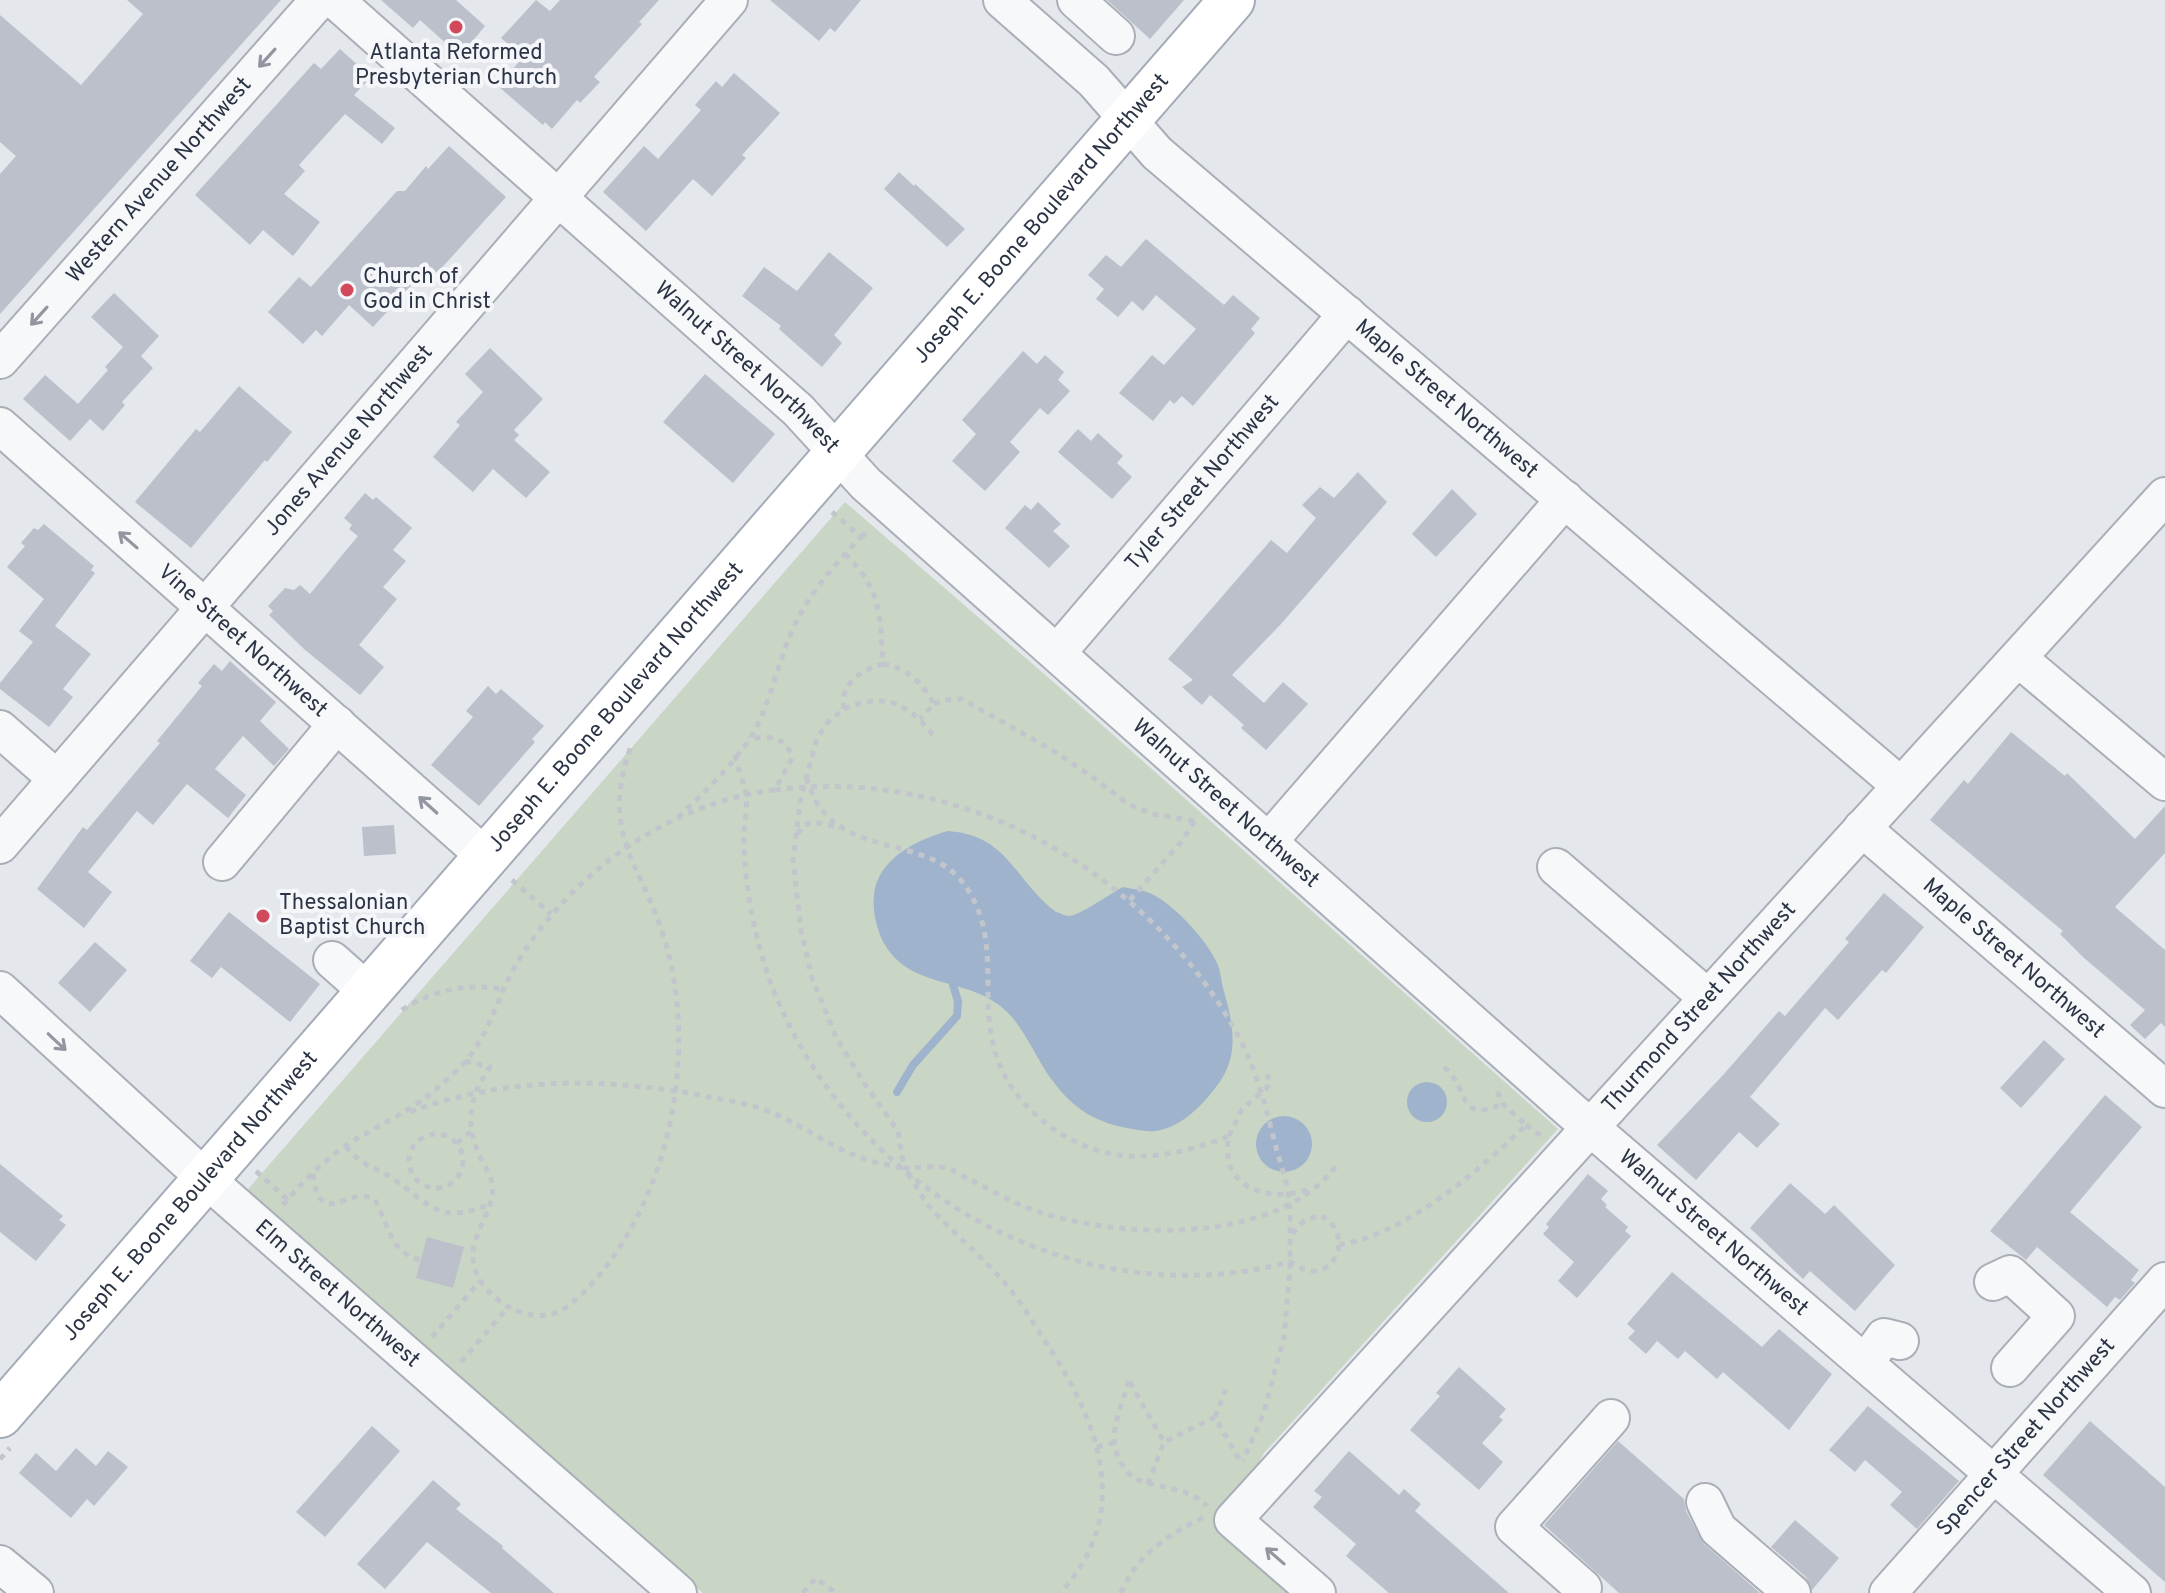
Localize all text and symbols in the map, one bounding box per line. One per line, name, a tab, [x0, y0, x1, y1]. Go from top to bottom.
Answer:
marker: Atlanta Reformed Presbyterian Church	[447, 18, 465, 36]
place label: Atlanta Reformed Presbyterian Church	[355, 40, 557, 92]
one-way arrow	[259, 48, 277, 68]
street label: Joseph E. Boone Boulevard Northwest	[908, 68, 1175, 369]
street label: Western Avenue Northwest	[61, 72, 258, 289]
place label: Church of God in Christ	[363, 264, 491, 316]
street label: Walnut Street Northwest	[649, 276, 845, 459]
marker: Church of God in Christ	[338, 281, 356, 299]
one-way arrow	[30, 305, 48, 325]
street label: Maple Street Northwest	[1349, 314, 1543, 485]
street label: Jones Avenue Northwest	[259, 339, 439, 542]
street label: Tyler Street Northwest	[1120, 389, 1285, 576]
one-way arrow	[119, 531, 139, 549]
street label: Joseph E. Boone Boulevard Northwest	[482, 557, 750, 858]
street label: Vine Street Northwest	[152, 559, 333, 723]
street label: Walnut Street Northwest	[1126, 713, 1325, 894]
one-way arrow	[418, 796, 438, 814]
street label: Maple Street Northwest	[1917, 873, 2110, 1045]
place label: Thessalonian Baptist Church	[279, 890, 425, 942]
street label: Thurmond Street Northwest	[1596, 897, 1802, 1119]
marker: Thessalonian Baptist Church	[254, 907, 272, 925]
one-way arrow	[47, 1033, 67, 1051]
street label: Joseph E. Boone Boulevard Northwest	[57, 1046, 324, 1347]
street label: Walnut Street Northwest	[1613, 1144, 1814, 1322]
street label: Elm Street Northwest	[249, 1214, 425, 1374]
street label: Spencer Street Northwest	[1931, 1333, 2121, 1542]
one-way arrow	[1266, 1548, 1286, 1566]

